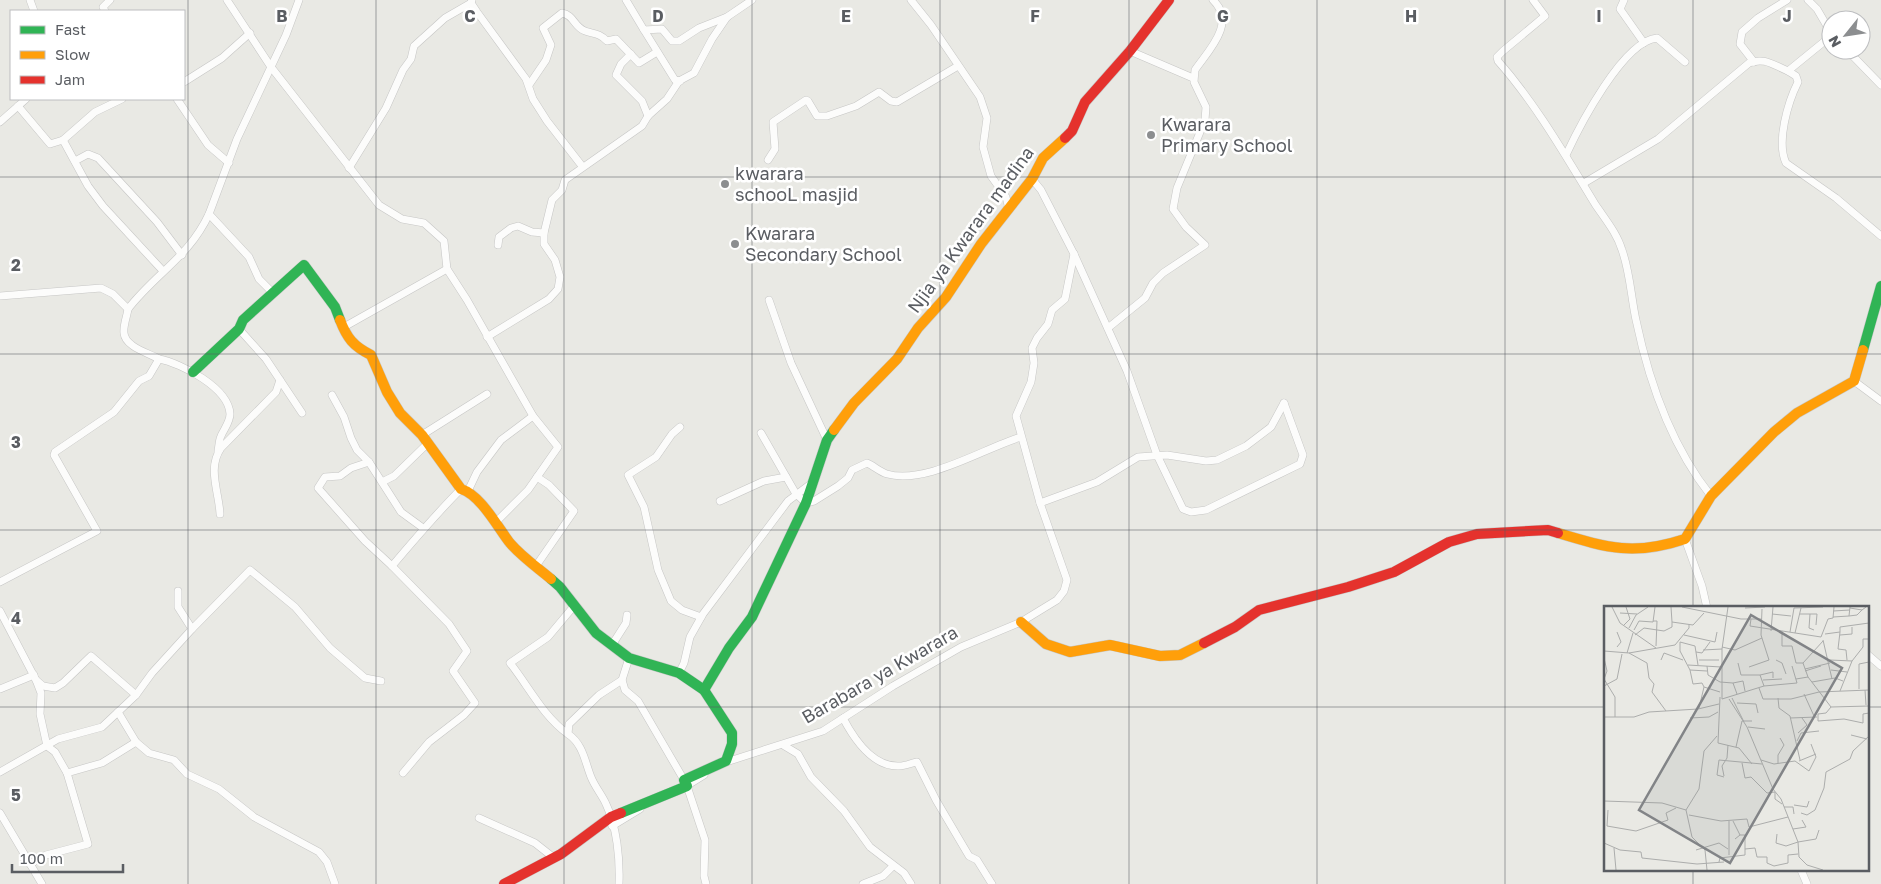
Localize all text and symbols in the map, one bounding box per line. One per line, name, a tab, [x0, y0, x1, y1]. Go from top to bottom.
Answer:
text: B	[276, 6, 288, 26]
text: C	[464, 6, 476, 26]
text: D	[652, 6, 664, 26]
text: E	[841, 6, 851, 26]
text: F	[1030, 6, 1040, 26]
text: G	[1217, 6, 1229, 26]
text: H	[1405, 6, 1417, 26]
text: I	[1596, 6, 1602, 26]
text: J	[1782, 6, 1792, 26]
legend	[10, 10, 185, 100]
north arrow	[1821, 10, 1871, 60]
text: Fast	[55, 20, 86, 38]
text: N	[1824, 33, 1844, 51]
text: Slow	[55, 45, 90, 63]
text: Jam	[55, 70, 85, 88]
place label: Kwarara Primary School	[1161, 113, 1293, 156]
marker: Kwarara Primary School	[1145, 129, 1157, 141]
street label: Njia ya Kwarara madina	[902, 142, 1038, 317]
place label: kwarara schooL masjid	[735, 162, 858, 205]
marker: kwarara schooL masjid	[719, 178, 731, 190]
place label: Kwarara Secondary School	[745, 222, 902, 265]
marker: Kwarara Secondary School	[729, 238, 741, 250]
text: 2	[11, 255, 21, 275]
text: 3	[11, 432, 21, 452]
inset map	[1604, 606, 1868, 872]
text: 4	[11, 608, 21, 628]
street label: Barabara ya Kwarara	[798, 620, 961, 728]
text: 5	[11, 785, 21, 805]
scale bar	[12, 842, 124, 874]
text: 100 m	[20, 849, 63, 867]

